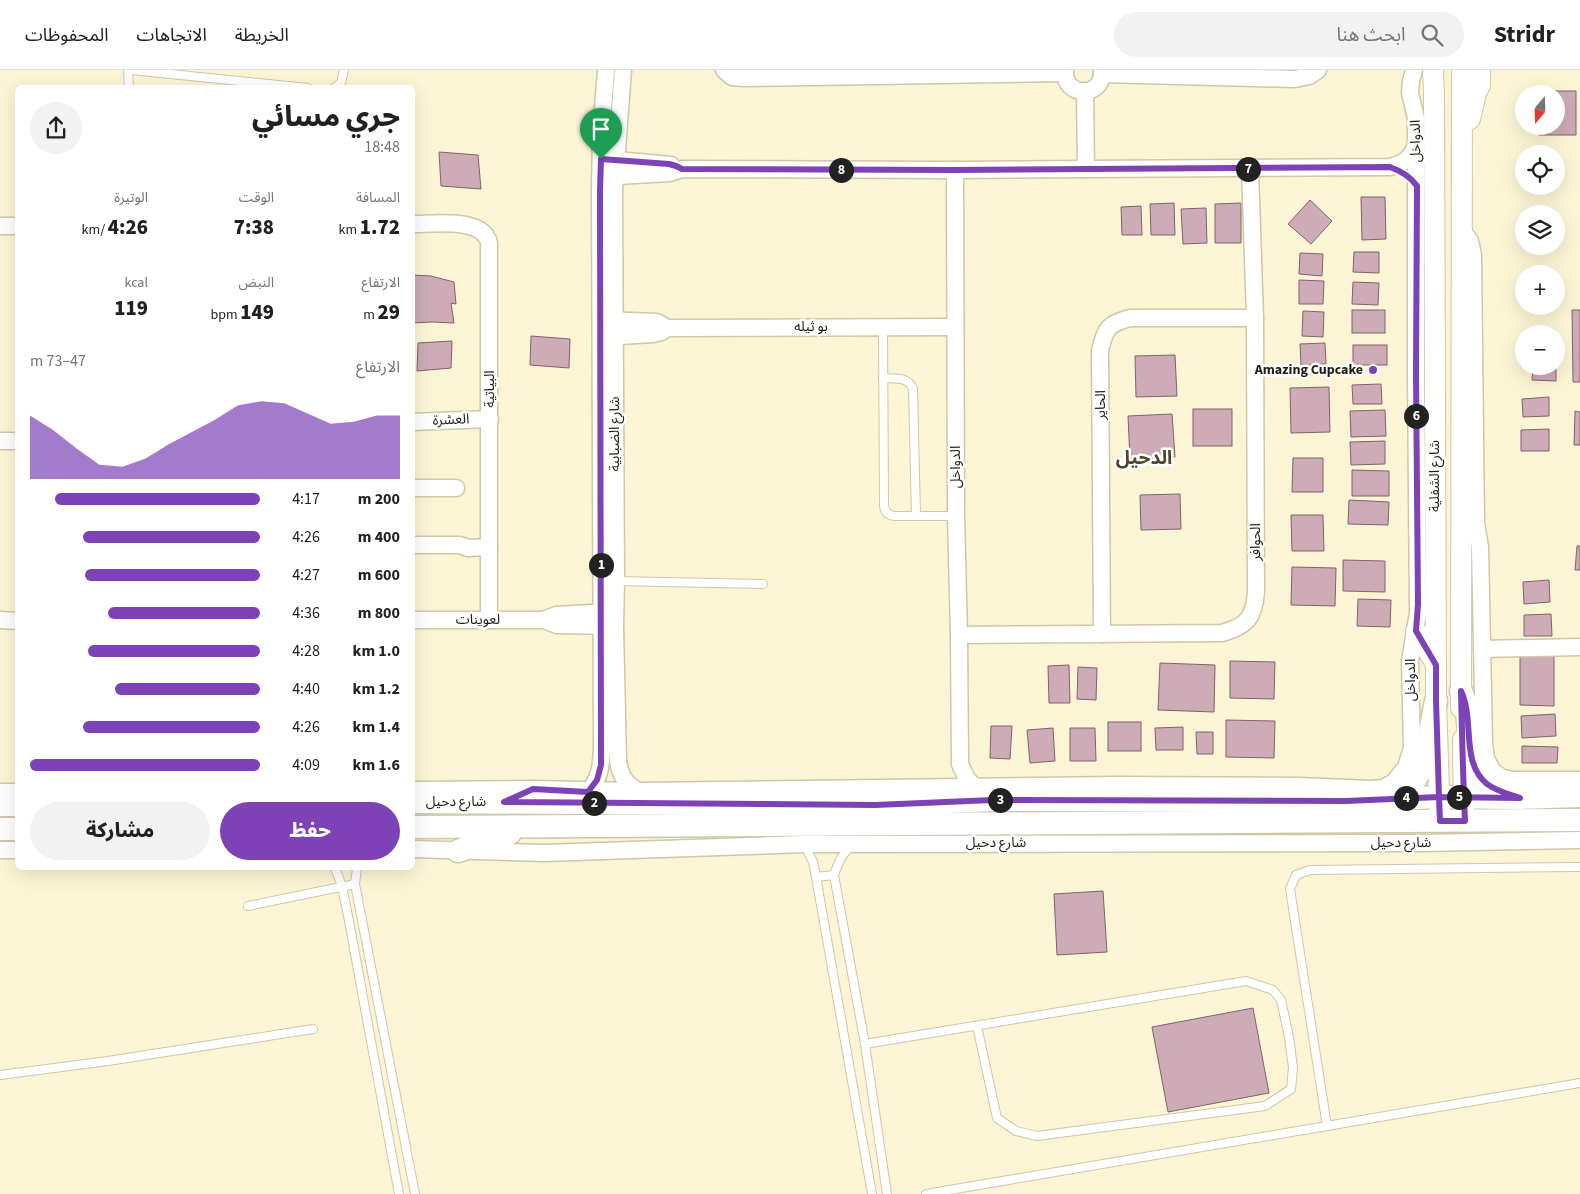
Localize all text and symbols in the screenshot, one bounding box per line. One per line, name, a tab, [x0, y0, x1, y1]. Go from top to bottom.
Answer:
search box	[1114, 12, 1464, 57]
text: Stridr	[1494, 17, 1555, 52]
icon: search	[1418, 21, 1446, 49]
text: ابحث هنا	[1336, 22, 1406, 49]
text: المحفوظات	[25, 23, 109, 48]
text: الاتجاهات	[137, 23, 207, 48]
text: الخريطة	[235, 23, 289, 48]
north arrow	[1515, 85, 1565, 135]
map controls	[1515, 85, 1565, 375]
text: جري مسائي	[252, 97, 400, 137]
button: share	[30, 102, 82, 154]
pin	[580, 108, 622, 159]
icon: arrive	[587, 115, 615, 143]
street label: الدواخل	[1406, 120, 1426, 162]
text: 18:48	[364, 136, 400, 158]
button: locate	[1515, 145, 1565, 195]
pin: 7	[1236, 156, 1260, 182]
pin: 8	[828, 158, 854, 182]
text: 7	[1245, 159, 1252, 179]
text: 8	[838, 160, 845, 180]
text: الوتيرة	[114, 188, 148, 208]
text: الوقت	[239, 188, 274, 208]
text: المسافة	[356, 188, 400, 208]
button: layers	[1515, 205, 1565, 255]
text: 4:26	[108, 212, 148, 242]
text: 7:38	[234, 212, 274, 242]
text: 1.72	[360, 212, 400, 242]
text: /km	[82, 220, 108, 240]
text: km	[338, 220, 360, 240]
button: +	[1515, 265, 1565, 315]
text: kcal	[124, 273, 148, 293]
text: النبض	[238, 273, 274, 293]
text: الارتفاع	[362, 273, 400, 293]
text: 119	[114, 293, 148, 323]
text: 149	[240, 297, 274, 327]
text: 29	[378, 297, 400, 327]
text: bpm	[210, 305, 240, 325]
text: m	[363, 305, 378, 325]
street label: بو ثيله	[794, 317, 828, 337]
button: −	[1515, 325, 1565, 375]
text: 47–73 m	[30, 350, 86, 372]
text: الارتفاع	[356, 356, 400, 378]
place label: Amazing Cupcake	[1254, 360, 1363, 380]
marker: Amazing Cupcake	[1367, 364, 1379, 376]
street label: البياتية	[480, 370, 500, 408]
street label: الحاير	[1091, 390, 1111, 421]
street label: شارع الضبابية	[605, 396, 625, 472]
pin: 6	[1404, 404, 1428, 428]
text: 6	[1413, 406, 1420, 426]
street label: العشرة	[432, 409, 470, 431]
street label: شارع الشفلية	[1425, 440, 1445, 512]
district label: الدحيل	[1116, 445, 1172, 472]
street label: الدواخل	[946, 446, 966, 488]
text: 4:17	[292, 488, 320, 510]
text: 200 m	[358, 488, 400, 510]
street label: الحوافر	[1246, 523, 1266, 562]
text: 4:26	[292, 526, 320, 548]
text: 400 m	[358, 526, 400, 548]
pin: 1	[588, 552, 614, 578]
text: 1	[598, 555, 605, 575]
text: 4:27	[292, 564, 320, 586]
text: 600 m	[358, 564, 400, 586]
text: 4:36	[292, 602, 320, 624]
text: 800 m	[358, 602, 400, 624]
street label: لعوينات	[456, 610, 500, 630]
text: 4:28	[292, 640, 320, 662]
text: 1.0 km	[353, 640, 400, 662]
street label: الدواخل	[1401, 659, 1421, 701]
text: 4:40	[292, 678, 320, 700]
text: 1.2 km	[353, 678, 400, 700]
text: 4:26	[292, 716, 320, 738]
text: 1.4 km	[353, 716, 400, 738]
text: 4:09	[292, 754, 320, 776]
text: 1.6 km	[353, 754, 400, 776]
pin: 5	[1446, 784, 1472, 810]
pin: 4	[1394, 786, 1418, 810]
text: 5	[1456, 787, 1463, 807]
pin: 3	[988, 788, 1012, 812]
text: 4	[1403, 788, 1410, 808]
pin: 2	[582, 790, 606, 816]
text: 3	[997, 790, 1004, 810]
street label: شارع دحيل	[426, 792, 486, 812]
text: 2	[591, 793, 598, 813]
button: مشاركة	[30, 802, 210, 860]
button: حفظ	[220, 802, 400, 860]
street label: شارع دحيل	[966, 833, 1026, 853]
street label: شارع دحيل	[1371, 833, 1431, 853]

